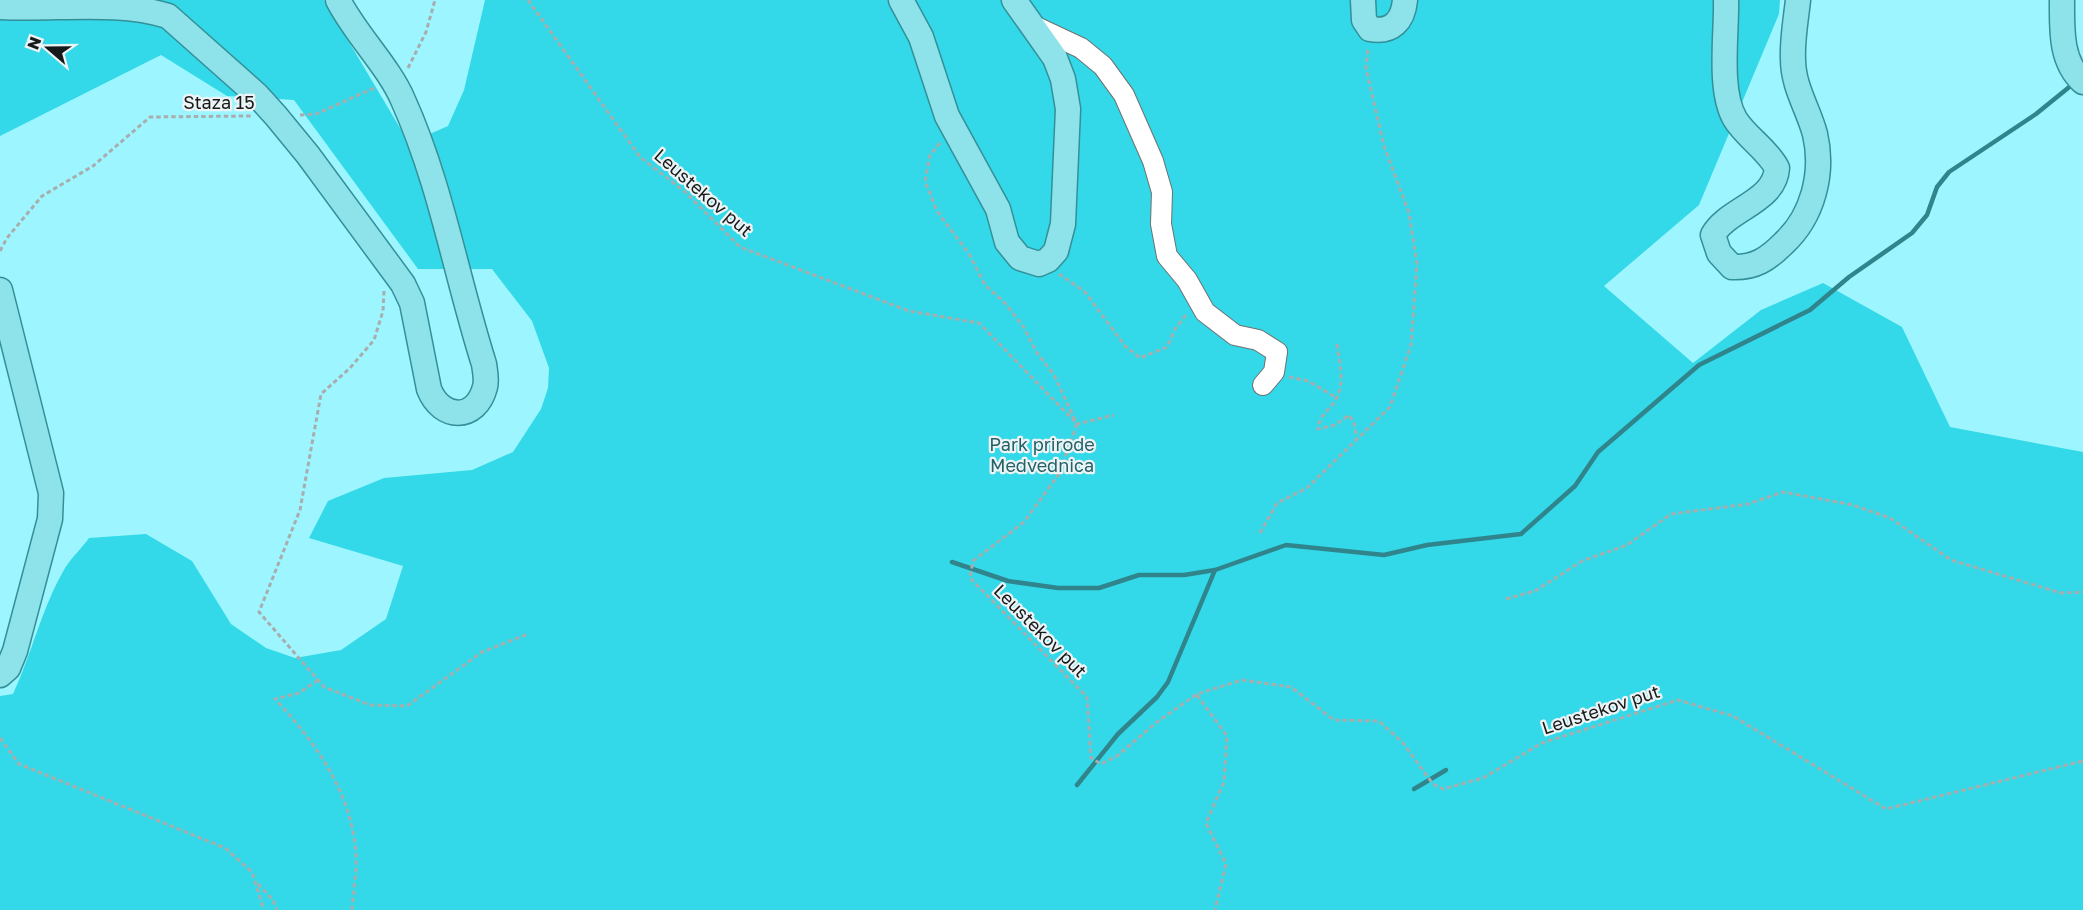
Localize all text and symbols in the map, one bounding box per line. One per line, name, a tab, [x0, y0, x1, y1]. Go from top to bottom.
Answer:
north arrow	[18, 18, 78, 78]
text: N	[22, 34, 45, 52]
street label: Staza 15	[183, 91, 255, 113]
street label: Leustekov put	[650, 144, 757, 241]
park label: Park prirode Medvednica	[989, 433, 1095, 476]
street label: Leustekov put	[990, 579, 1092, 681]
street label: Leustekov put	[1539, 680, 1662, 738]

